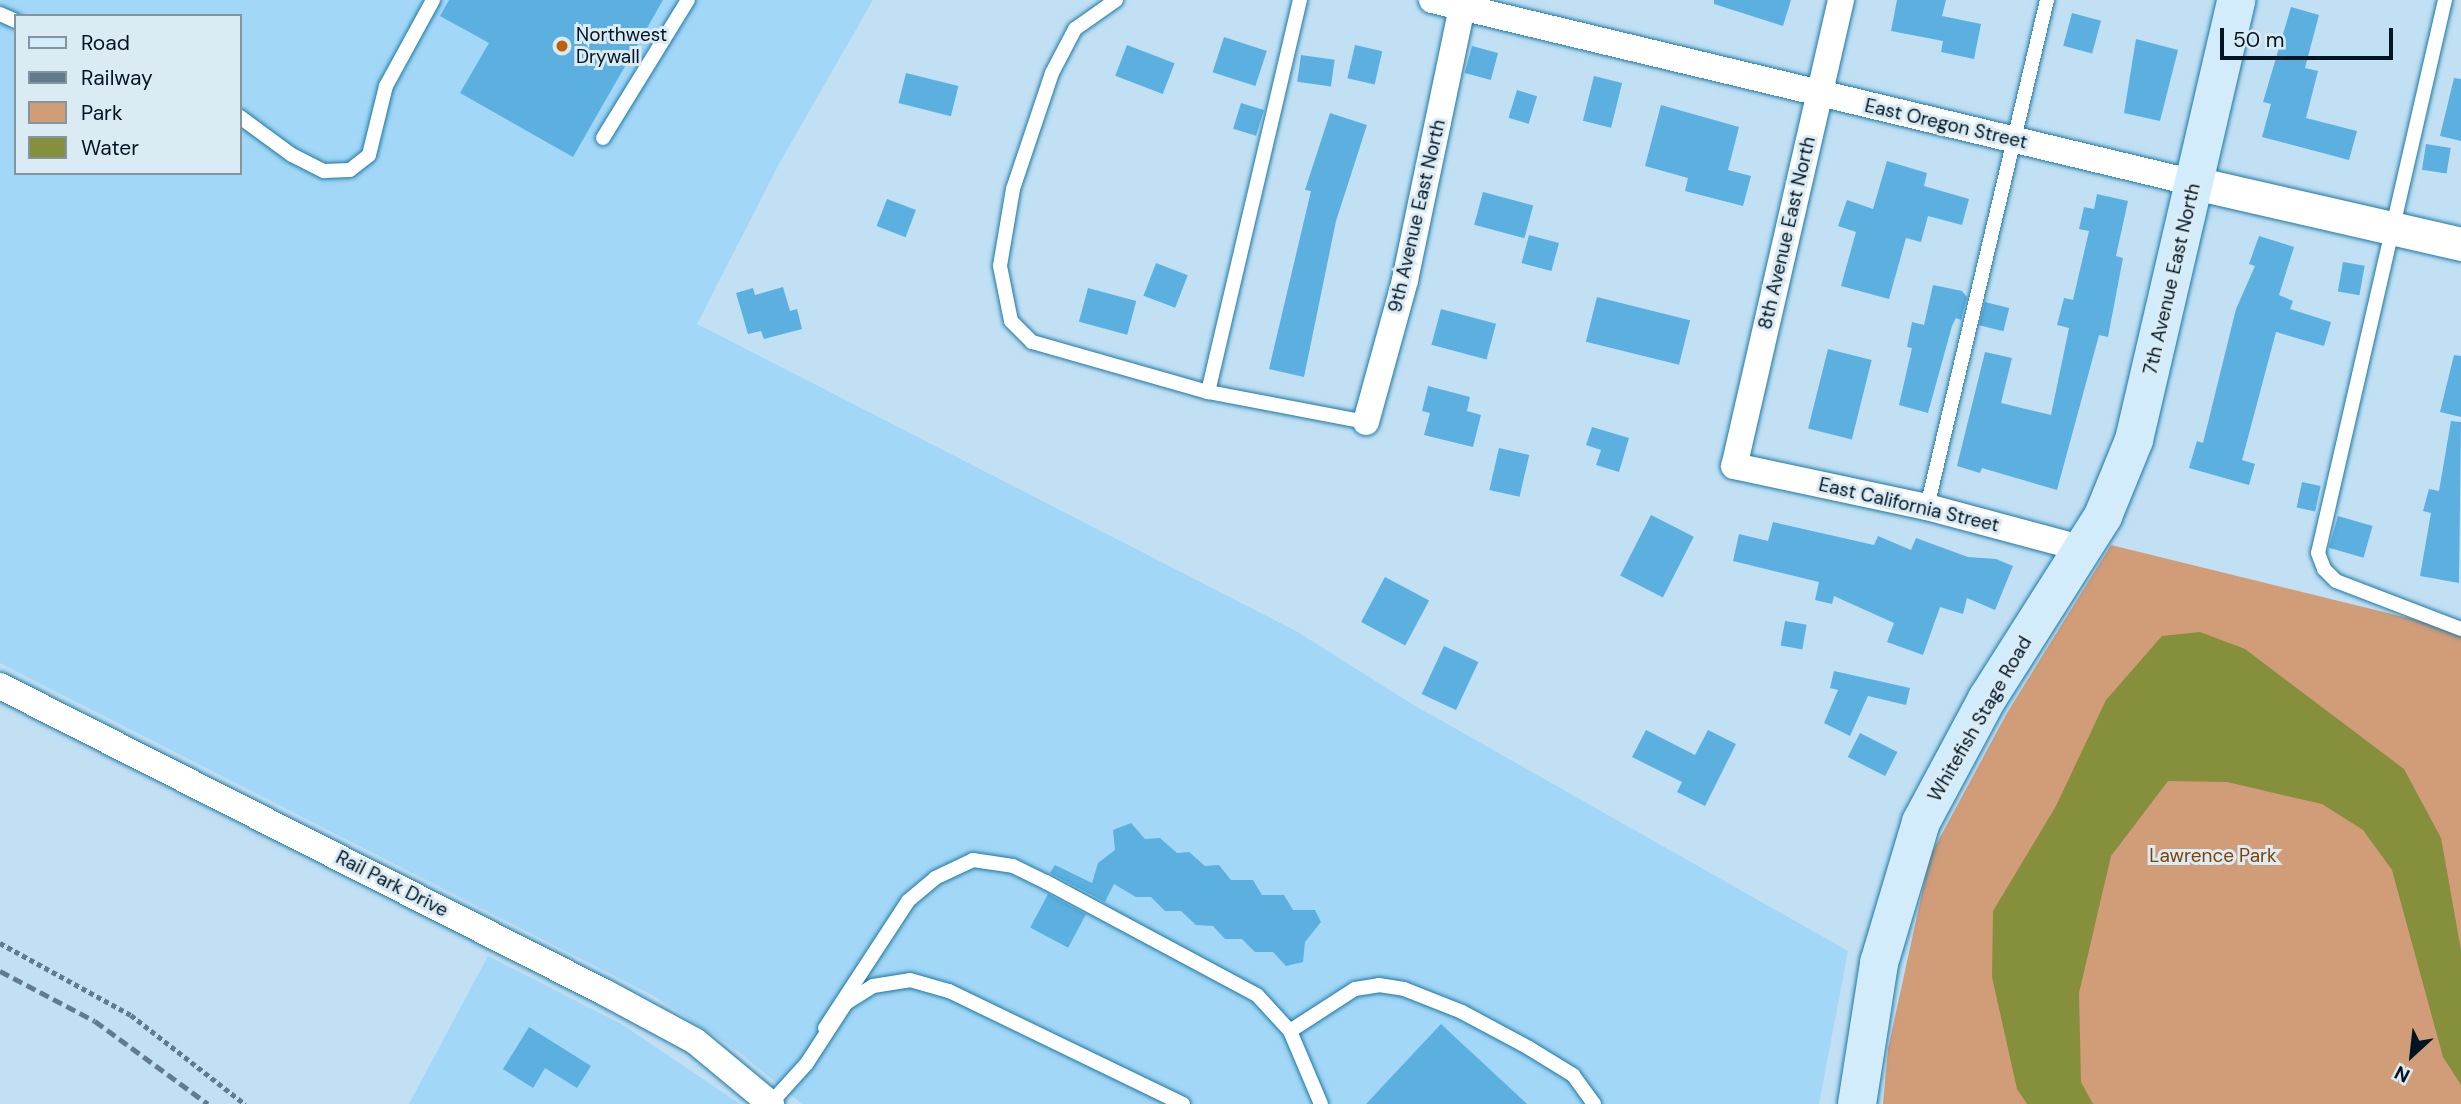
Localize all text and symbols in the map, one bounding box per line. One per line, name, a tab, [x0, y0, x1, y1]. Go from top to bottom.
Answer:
legend	[14, 14, 242, 175]
scale bar	[2223, 14, 2396, 58]
place label: Northwest Drywall	[576, 24, 667, 68]
text: 50 m	[2233, 26, 2284, 54]
text: Road	[81, 29, 130, 57]
marker: Northwest Drywall	[554, 38, 570, 54]
text: Railway	[81, 64, 153, 92]
street label: East Oregon Street	[1863, 94, 2029, 154]
text: Park	[81, 99, 122, 127]
street label: 9th Avenue East North	[1384, 117, 1450, 315]
text: Water	[81, 134, 139, 162]
street label: 8th Avenue East North	[1754, 134, 1820, 332]
street label: 7th Avenue East North	[2139, 181, 2205, 377]
street label: East California Street	[1817, 473, 2001, 537]
street label: Whitefish Stage Road	[1923, 632, 2037, 806]
park label: Lawrence Park	[2149, 845, 2277, 867]
street label: Rail Park Drive	[332, 846, 452, 922]
north arrow	[2377, 1020, 2447, 1090]
text: N	[2390, 1060, 2414, 1088]

